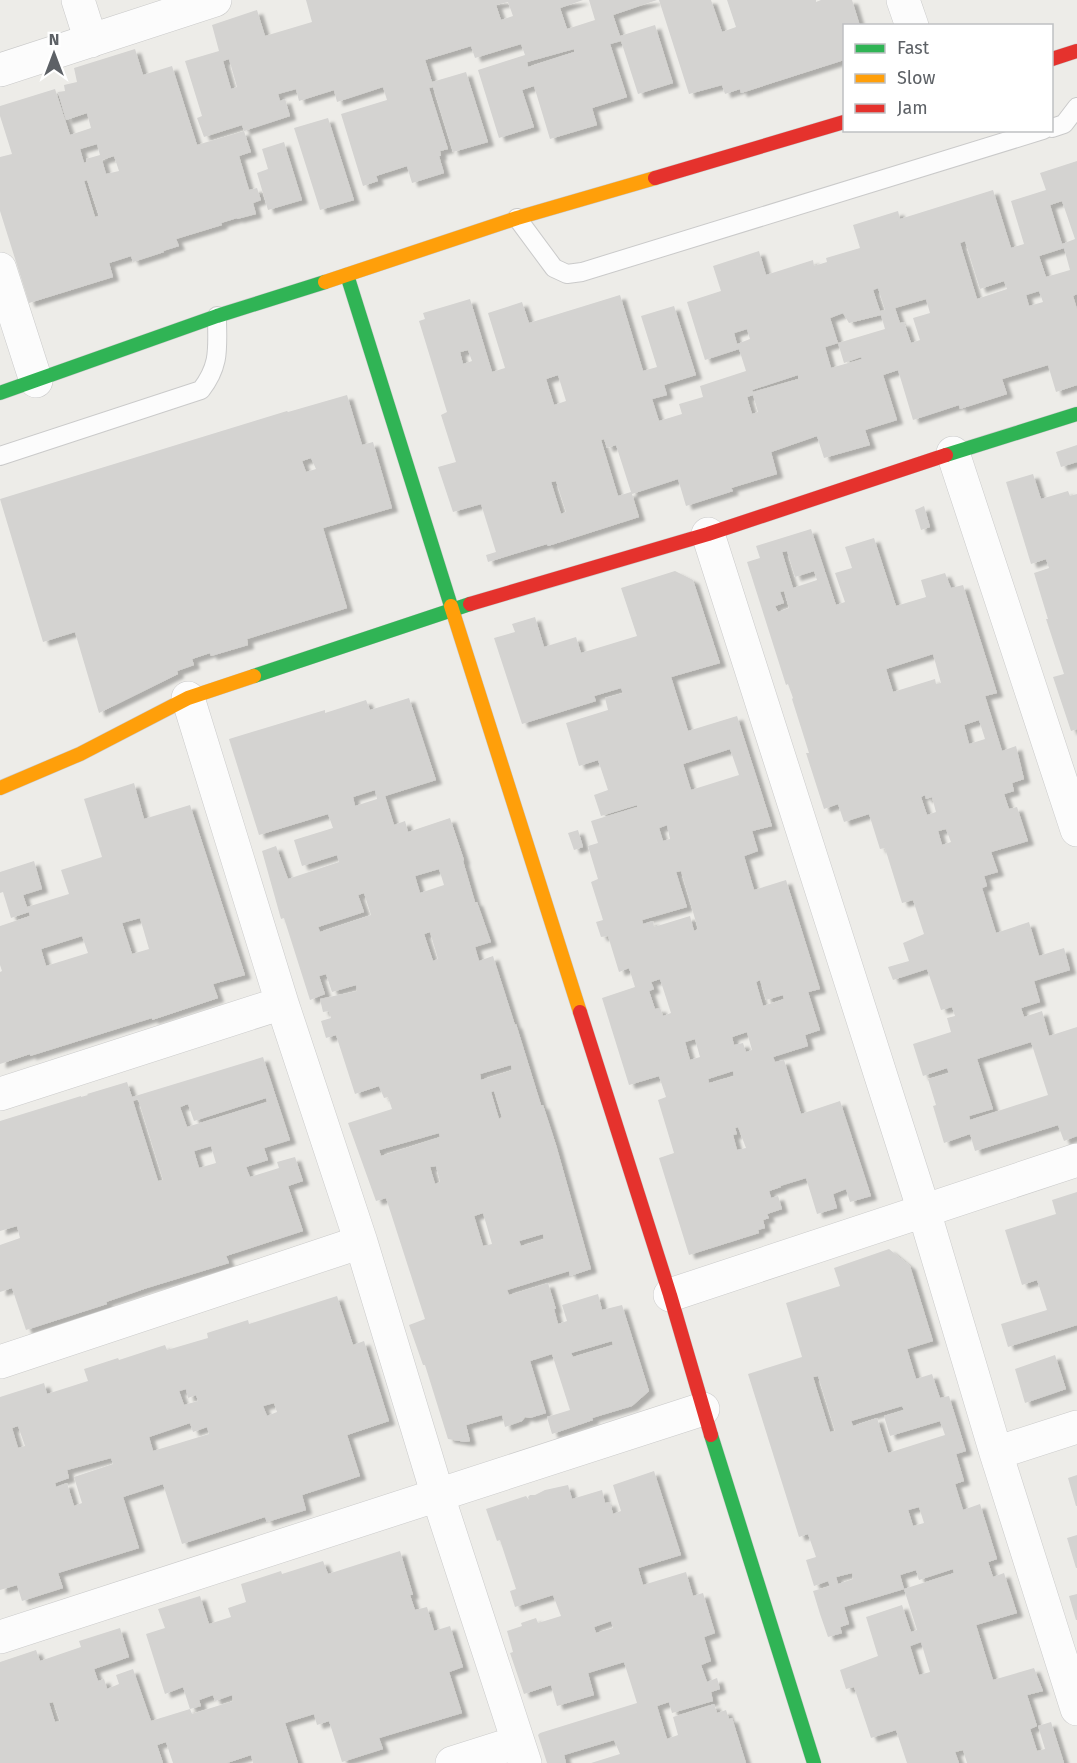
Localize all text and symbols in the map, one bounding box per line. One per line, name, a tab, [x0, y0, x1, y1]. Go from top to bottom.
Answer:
north arrow	[24, 24, 84, 84]
legend	[843, 24, 1053, 132]
text: N	[49, 30, 59, 49]
text: Fast	[897, 37, 930, 59]
text: Slow	[897, 67, 936, 89]
text: Jam	[897, 97, 928, 119]

